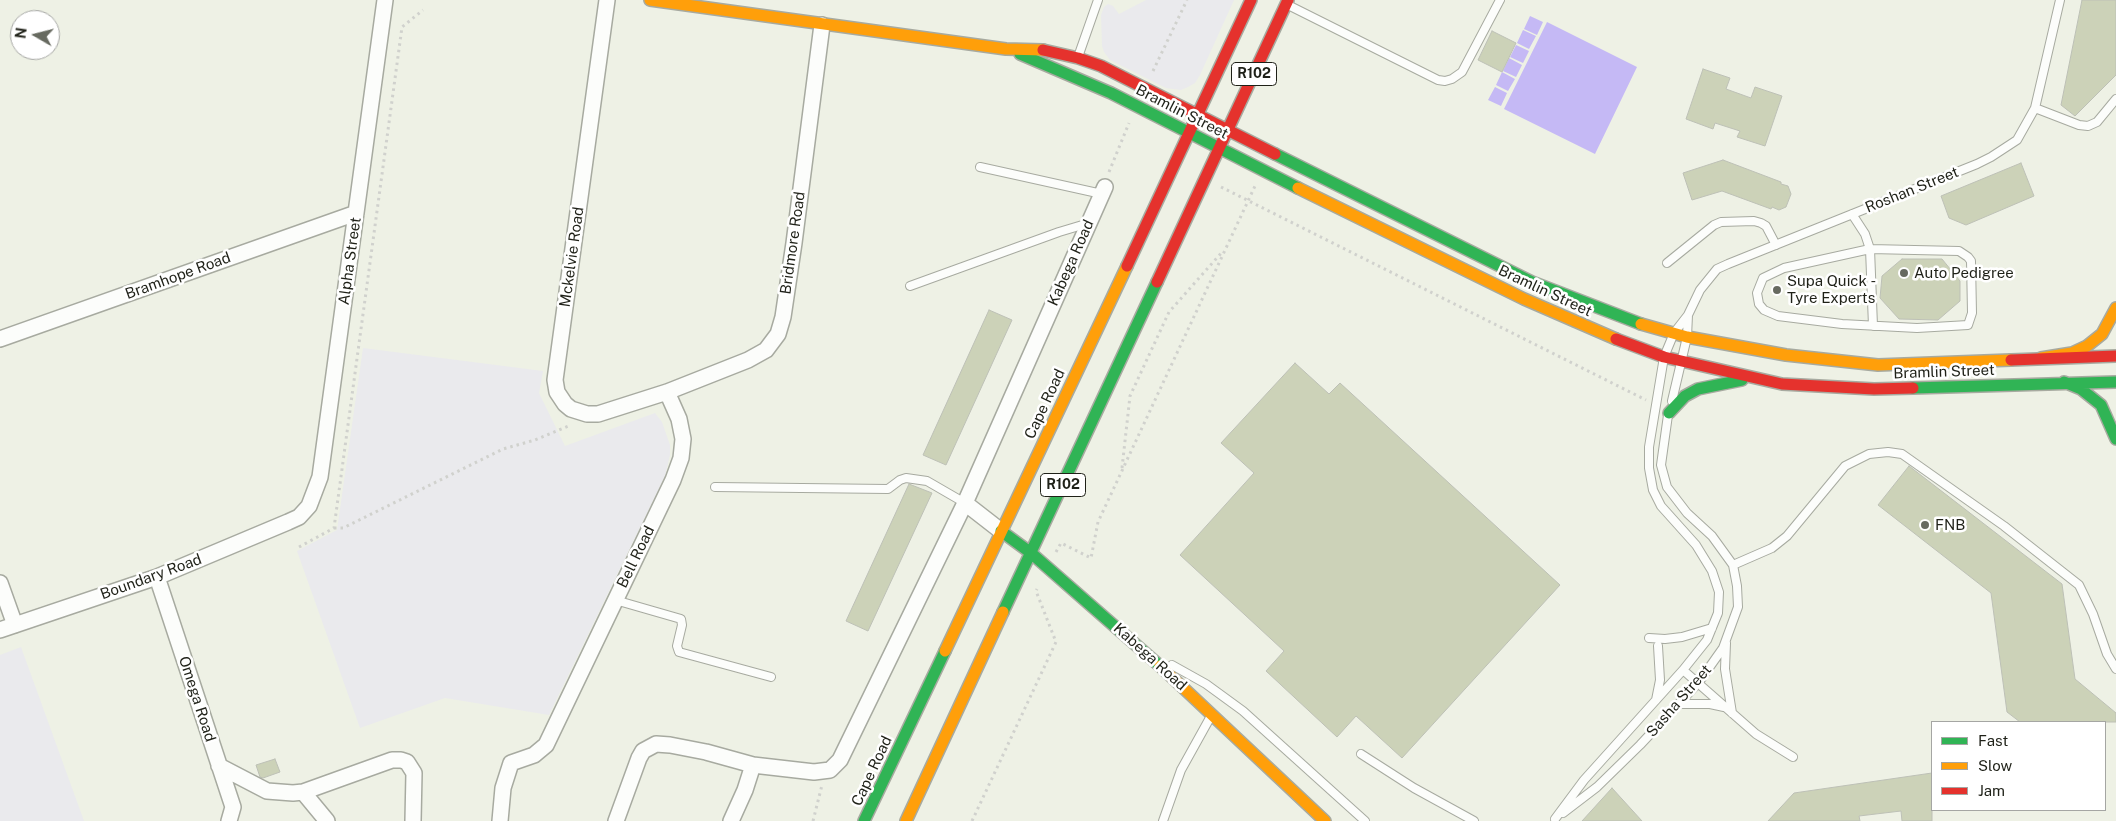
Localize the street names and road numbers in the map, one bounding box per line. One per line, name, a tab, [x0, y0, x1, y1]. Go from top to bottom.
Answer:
road number: R102	[1232, 62, 1276, 86]
street label: Bramlin Street	[1133, 81, 1231, 143]
street label: Roshan Street	[1863, 163, 1961, 217]
street label: Bridmore Road	[777, 190, 809, 296]
street label: Mckelvie Road	[556, 206, 588, 308]
street label: Alpha Street	[335, 216, 365, 306]
street label: Kabega Road	[1044, 217, 1098, 309]
street label: Bramhope Road	[123, 249, 233, 303]
street label: Bramlin Street	[1495, 261, 1595, 321]
street label: Bramlin Street	[1893, 361, 1995, 383]
street label: Cape Road	[1021, 366, 1069, 442]
road number: R102	[1040, 474, 1086, 496]
street label: Bell Road	[613, 523, 659, 591]
street label: Boundary Road	[98, 550, 204, 604]
street label: Kabega Road	[1110, 619, 1190, 695]
street label: Omega Road	[175, 654, 219, 744]
street label: Sasha Street	[1643, 661, 1715, 741]
street label: Cape Road	[848, 733, 896, 809]

